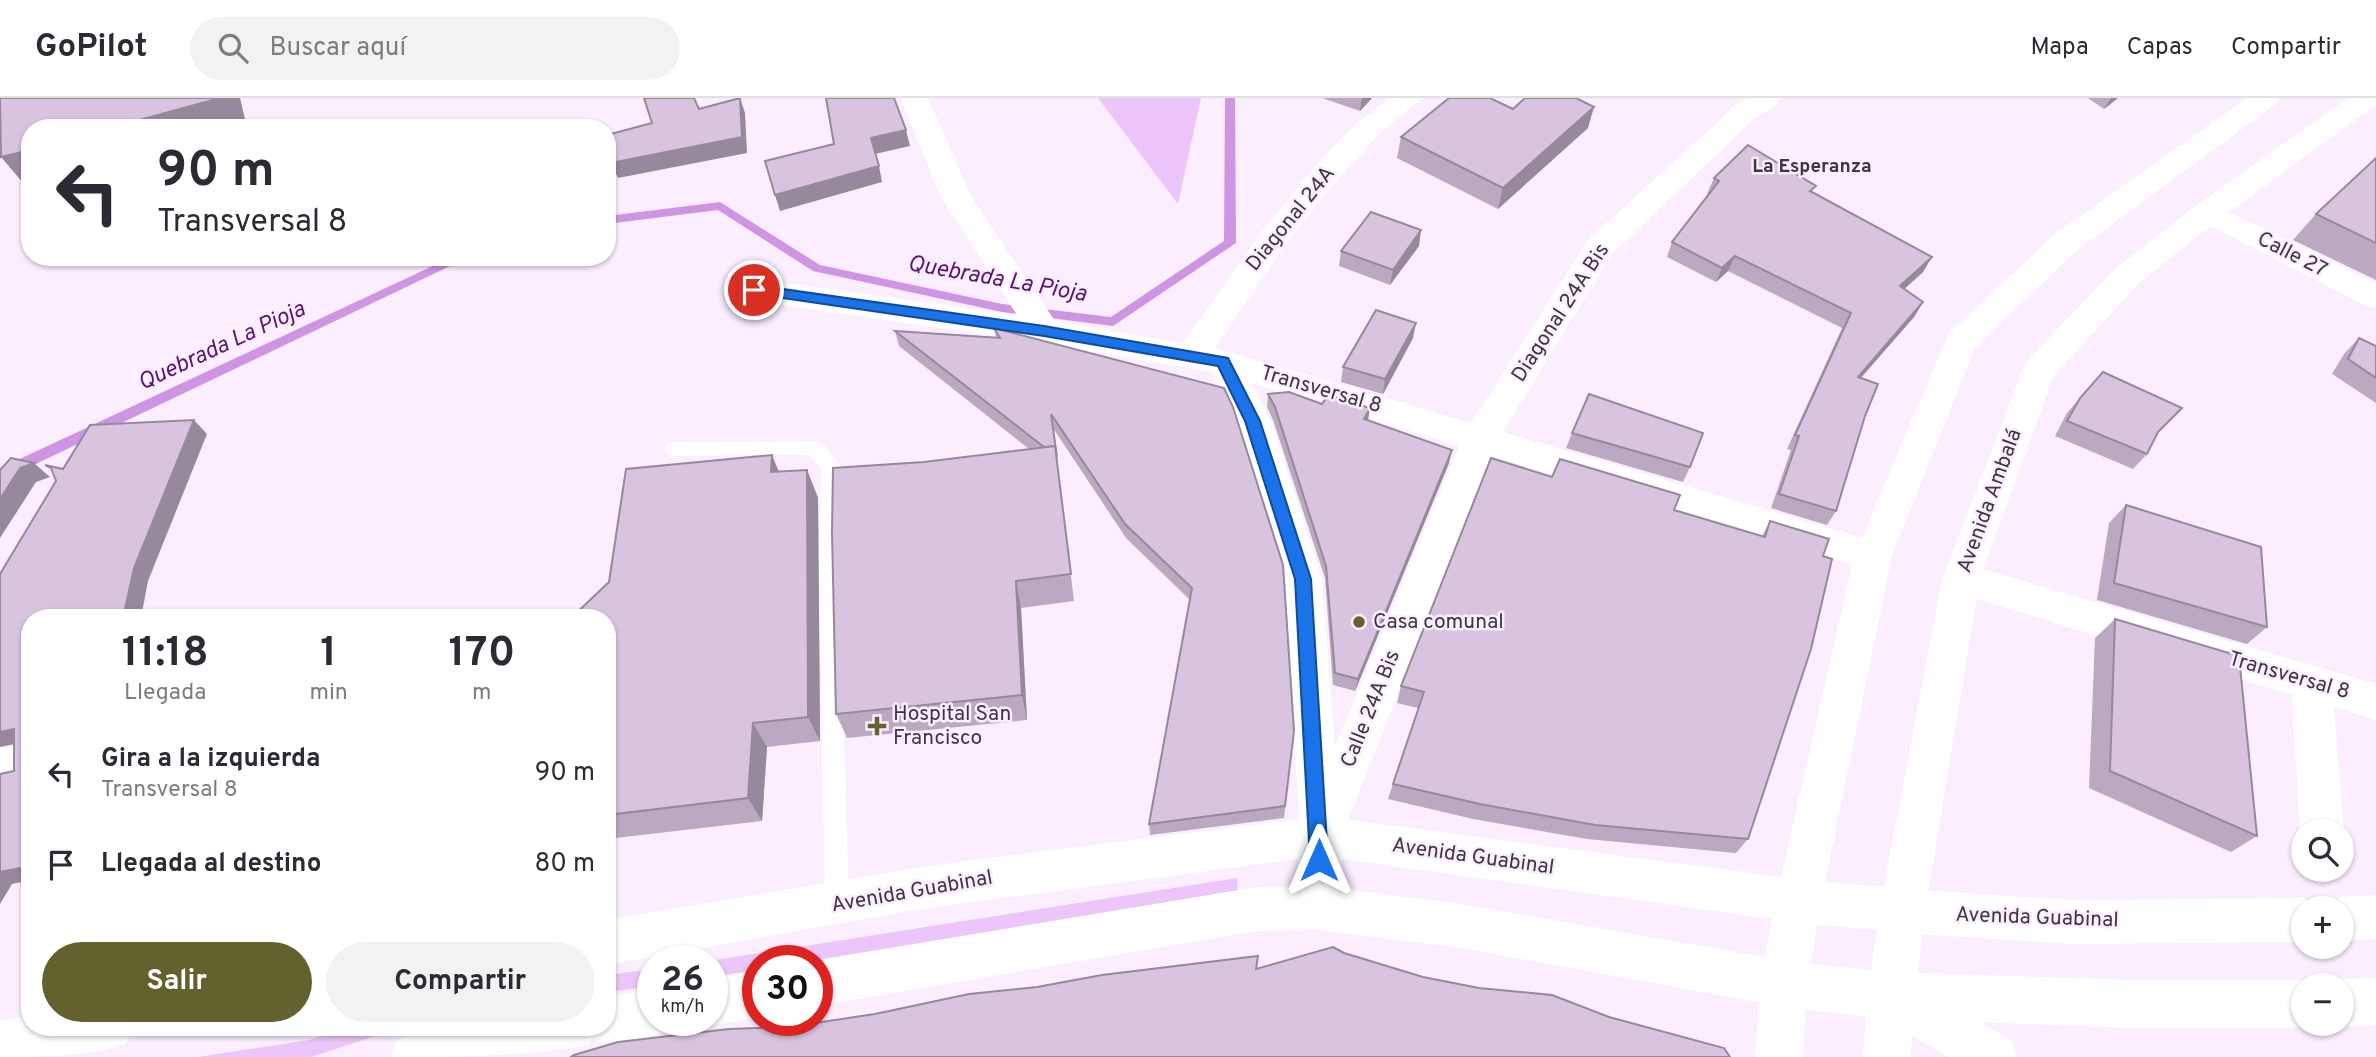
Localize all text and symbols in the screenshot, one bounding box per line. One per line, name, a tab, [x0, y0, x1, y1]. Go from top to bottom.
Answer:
search box	[190, 17, 680, 80]
text: GoPilot	[35, 27, 148, 69]
icon: search	[214, 29, 252, 67]
text: Buscar aquí	[270, 32, 406, 65]
text: Mapa	[2031, 33, 2089, 63]
text: Capas	[2127, 33, 2193, 63]
text: Compartir	[2231, 33, 2341, 63]
text: 90 m	[157, 142, 275, 204]
icon: left	[42, 147, 133, 238]
district label: La Esperanza	[1752, 155, 1872, 179]
street label: Diagonal 24A	[1240, 161, 1342, 277]
text: Transversal 8	[157, 203, 347, 243]
street label: Calle 27	[2252, 226, 2332, 284]
street label: Diagonal 24A Bis	[1506, 238, 1616, 388]
water label: Quebrada La Pioja	[905, 250, 1089, 310]
pin	[724, 260, 784, 320]
icon: arrive	[735, 271, 773, 309]
water label: Quebrada La Pioja	[134, 296, 310, 398]
street label: Transversal 8	[1257, 360, 1385, 420]
street label: Avenida Ambalá	[1951, 425, 2029, 577]
place label: Casa comunal	[1373, 609, 1504, 636]
marker: Casa comunal	[1351, 614, 1367, 630]
text: 11:18	[122, 628, 209, 681]
text: 1	[320, 628, 337, 681]
text: 170	[448, 628, 515, 681]
street label: Calle 24A Bis	[1335, 646, 1407, 772]
street label: Transversal 8	[2225, 646, 2353, 706]
text: Llegada	[124, 679, 206, 708]
text: min	[309, 679, 348, 708]
text: m	[472, 679, 492, 708]
place label: Hospital San Francisco	[893, 701, 1011, 752]
marker: Hospital San Francisco	[867, 716, 887, 736]
text: Gira a la izquierda	[101, 743, 320, 776]
icon: left	[42, 755, 80, 793]
text: 90 m	[535, 757, 595, 790]
text: Transversal 8	[101, 776, 238, 805]
map controls	[2291, 819, 2354, 1036]
button: search	[2291, 819, 2354, 882]
position arrow	[1282, 823, 1356, 897]
street label: Avenida Guabinal	[1390, 832, 1556, 882]
icon: arrive	[42, 846, 80, 884]
text: Llegada al destino	[101, 848, 321, 881]
text: 80 m	[535, 848, 595, 881]
street label: Avenida Guabinal	[829, 865, 995, 919]
button: +	[2291, 896, 2354, 959]
street label: Avenida Guabinal	[1955, 902, 2119, 934]
button: Salir	[42, 942, 312, 1022]
button: Compartir	[326, 942, 595, 1022]
speed limit sign: 30	[742, 945, 833, 1036]
text: 26	[661, 959, 704, 1003]
button: −	[2291, 973, 2354, 1036]
text: km/h	[661, 996, 704, 1019]

